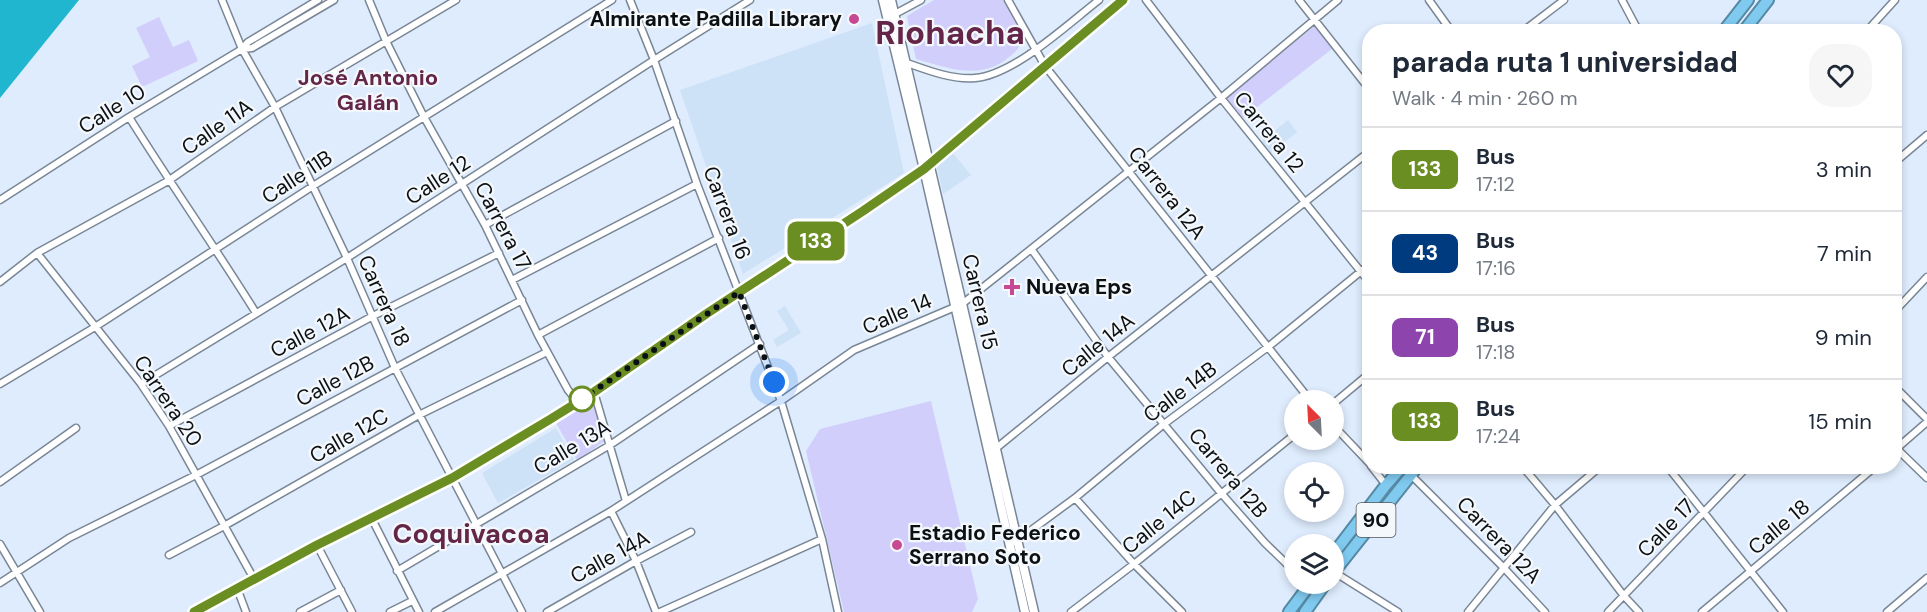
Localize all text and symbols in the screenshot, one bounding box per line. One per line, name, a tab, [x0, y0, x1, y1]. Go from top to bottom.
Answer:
place label: Almirante Padilla Library	[590, 5, 842, 33]
district label: Riohacha	[875, 11, 1025, 54]
marker: Almirante Padilla Library	[847, 12, 861, 26]
text: parada ruta 1 universidad	[1392, 44, 1738, 81]
button: heart	[1809, 44, 1872, 107]
district label: José Antonio Galán	[298, 63, 438, 117]
street label: Calle 10	[73, 77, 151, 141]
text: Walk · 4 min · 260 m	[1392, 85, 1577, 111]
street label: Carrera 12	[1228, 86, 1310, 178]
street label: Calle 11A	[176, 92, 258, 162]
street label: Carrera 12A	[1122, 141, 1212, 245]
text: Bus	[1476, 142, 1515, 171]
street label: Calle 11B	[256, 144, 338, 210]
street label: Calle 12	[400, 149, 476, 211]
text: 133	[1409, 155, 1441, 183]
text: 3 min	[1816, 155, 1872, 184]
street label: Carrera 16	[696, 162, 758, 264]
text: 17:12	[1476, 171, 1515, 197]
street label: Carrera 17	[468, 177, 538, 275]
line badge: 133	[782, 222, 850, 260]
text: Bus	[1476, 226, 1515, 255]
text: 133	[800, 227, 832, 255]
text: 43	[1412, 239, 1438, 267]
text: 7 min	[1817, 239, 1872, 268]
street label: Carrera 18	[351, 251, 417, 351]
street label: Carrera 15	[955, 251, 1005, 353]
text: 17:16	[1476, 255, 1516, 281]
place label: Nueva Eps	[1026, 273, 1132, 301]
marker: Nueva Eps	[1003, 278, 1021, 296]
street label: Calle 14	[858, 287, 936, 341]
street label: Calle 12A	[265, 299, 355, 365]
street label: Calle 14A	[1056, 307, 1141, 383]
text: Bus	[1476, 310, 1515, 339]
text: 71	[1415, 323, 1435, 351]
text: 9 min	[1815, 323, 1872, 352]
text: 17:18	[1476, 339, 1515, 365]
street label: Calle 12B	[291, 349, 379, 413]
street label: Carrera 20	[127, 350, 209, 452]
street label: Calle 14B	[1138, 355, 1222, 429]
your location	[759, 367, 789, 397]
unlabelled marker	[569, 386, 595, 412]
north arrow	[1284, 390, 1344, 450]
map controls	[1284, 390, 1344, 594]
text: Bus	[1476, 394, 1515, 423]
street label: Calle 12C	[304, 402, 394, 470]
text: 133	[1409, 407, 1441, 435]
text: 15 min	[1808, 407, 1872, 436]
street label: Calle 13A	[528, 413, 616, 481]
street label: Carrera 12B	[1182, 422, 1274, 524]
text: 17:24	[1476, 423, 1520, 449]
button: locate	[1284, 462, 1344, 522]
street label: Calle 14C	[1116, 484, 1202, 560]
street label: Carrera 12A	[1450, 490, 1548, 590]
street label: Calle 17	[1631, 493, 1701, 563]
street label: Calle 18	[1742, 493, 1816, 561]
road number: 90	[1356, 503, 1396, 537]
district label: Coquivacoa	[392, 516, 550, 551]
place label: Estadio Federico Serrano Soto	[909, 519, 1081, 571]
street label: Calle 14A	[565, 524, 655, 590]
button: layers	[1284, 534, 1344, 594]
marker: Estadio Federico Serrano Soto	[890, 538, 904, 552]

